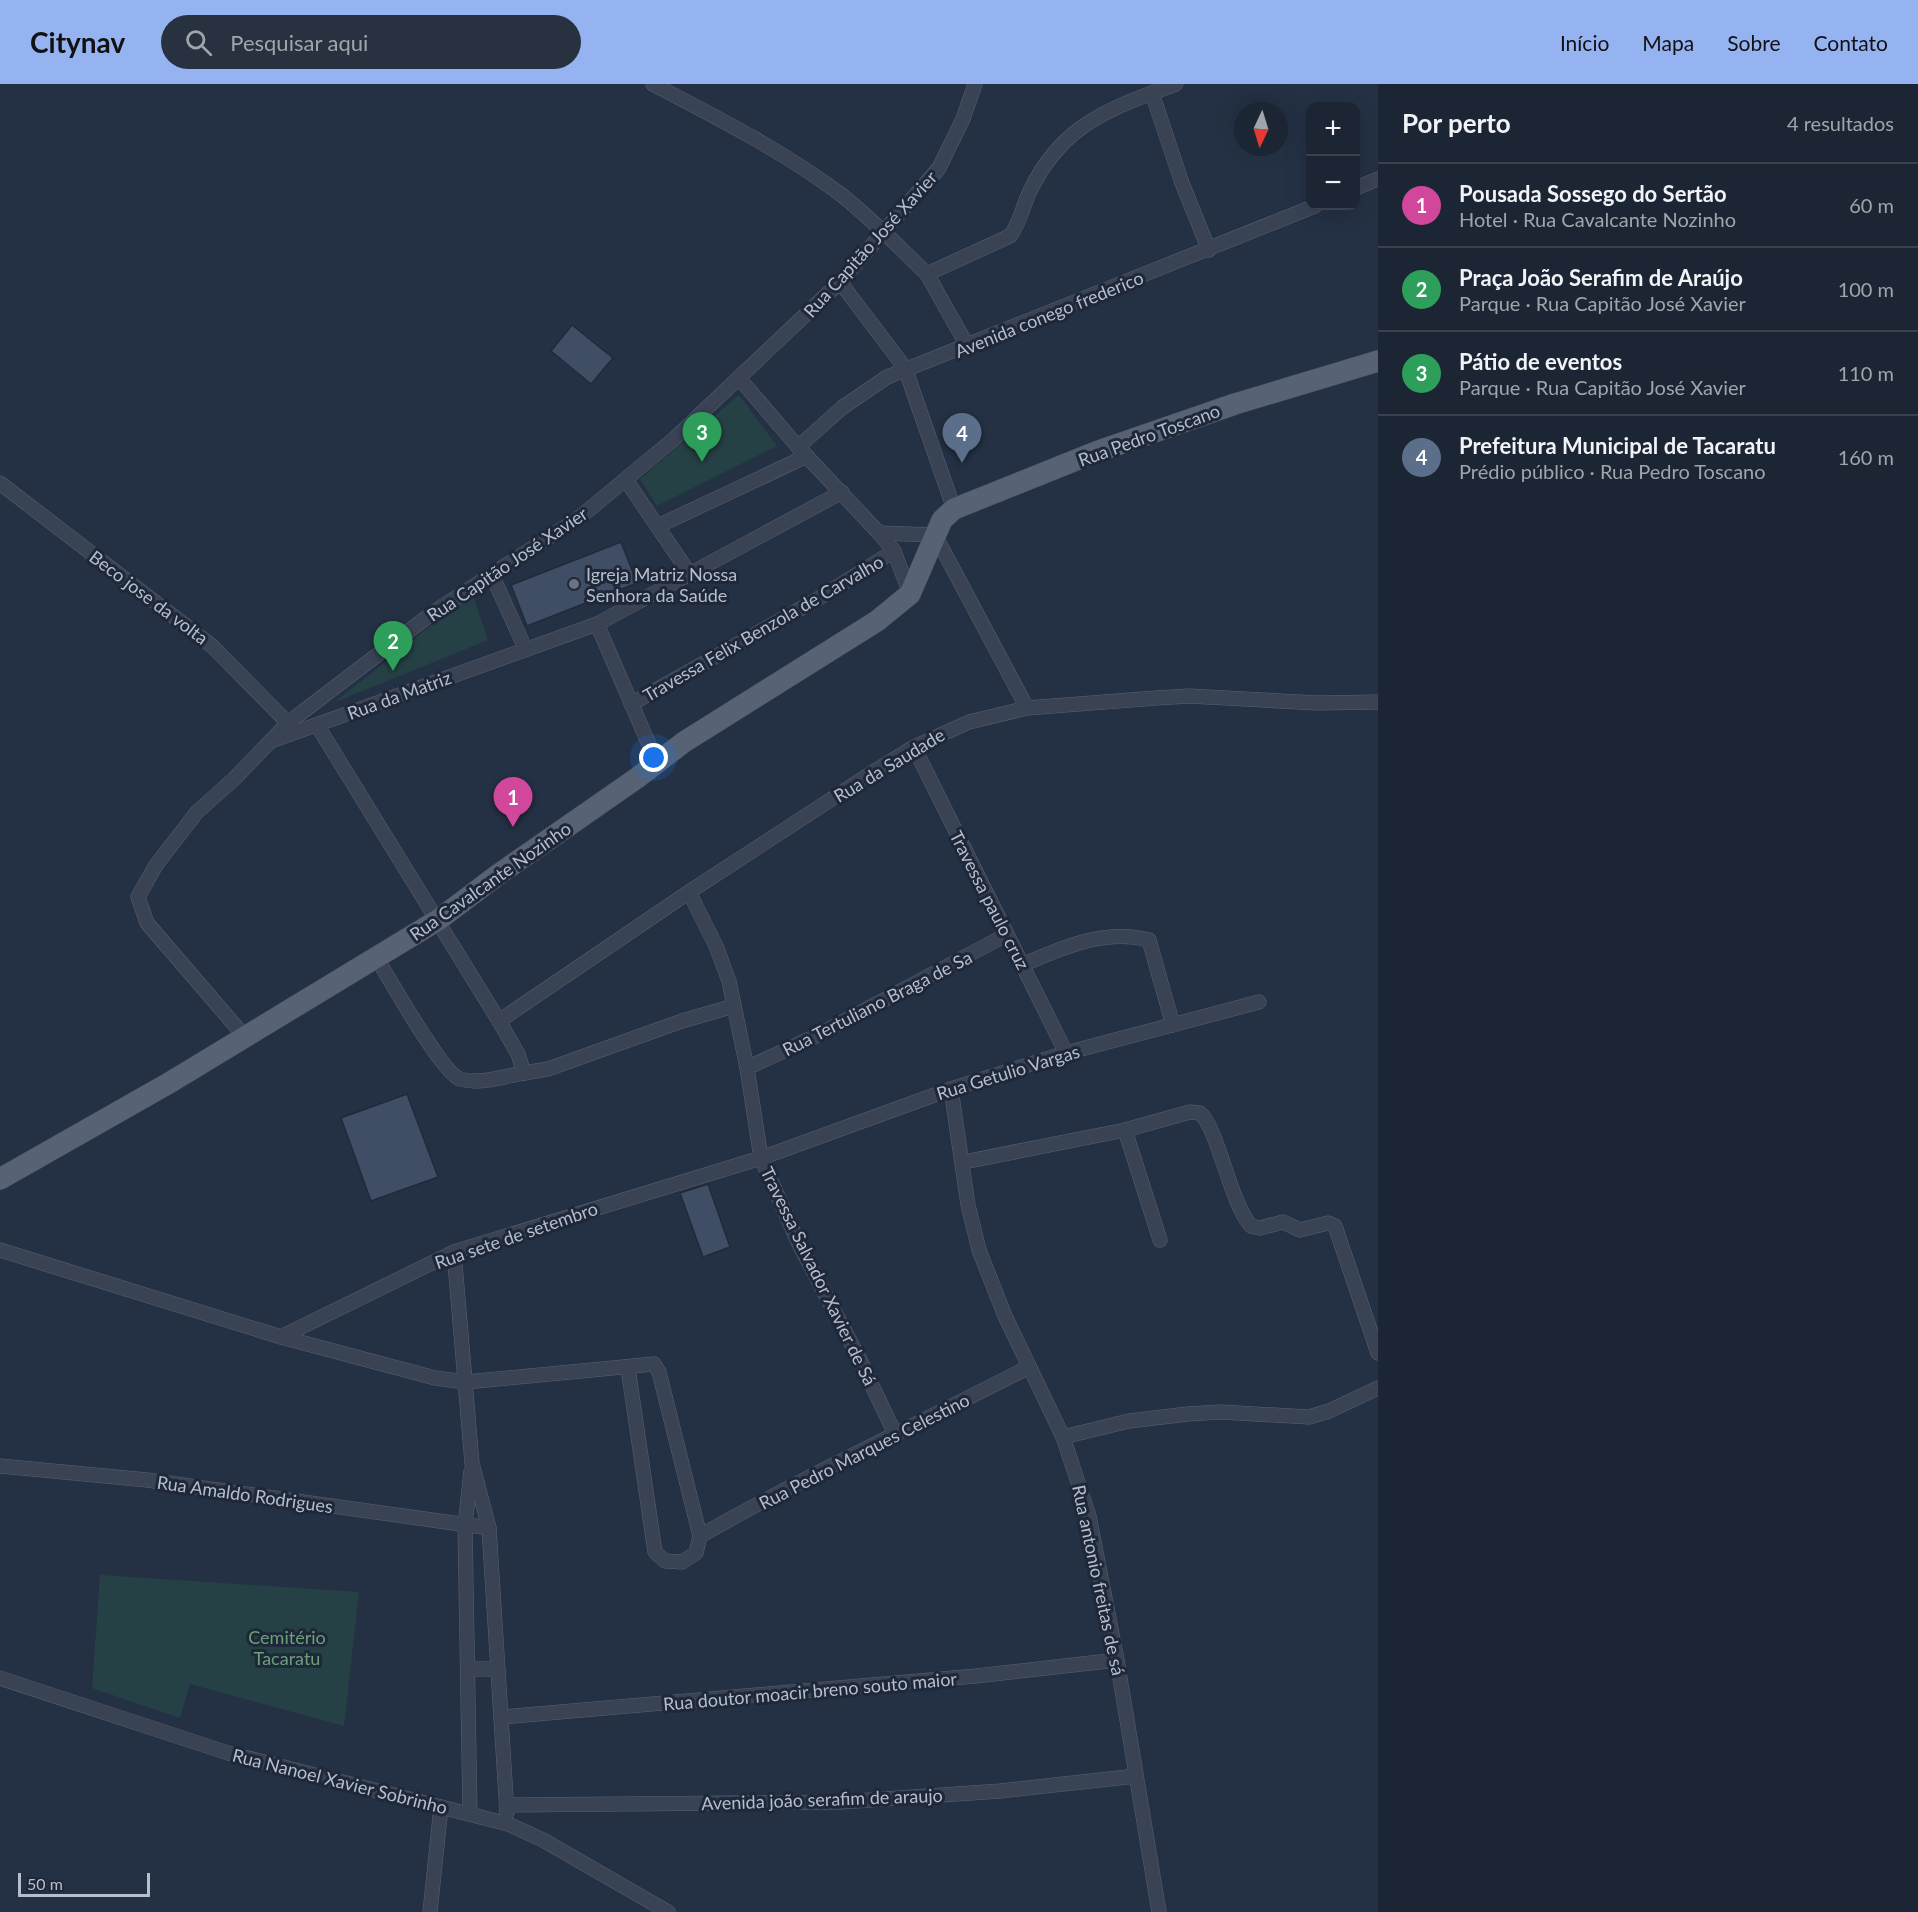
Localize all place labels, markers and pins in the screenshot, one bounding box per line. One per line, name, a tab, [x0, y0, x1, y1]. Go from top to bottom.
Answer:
pin: 3	[682, 412, 722, 462]
pin: 4	[942, 414, 982, 463]
place label: Igreja Matriz Nossa Senhora da Saúde	[586, 563, 737, 606]
marker: Igreja Matriz Nossa Senhora da Saúde	[567, 577, 581, 591]
pin: 2	[374, 622, 412, 671]
pin: 1	[494, 778, 532, 827]

